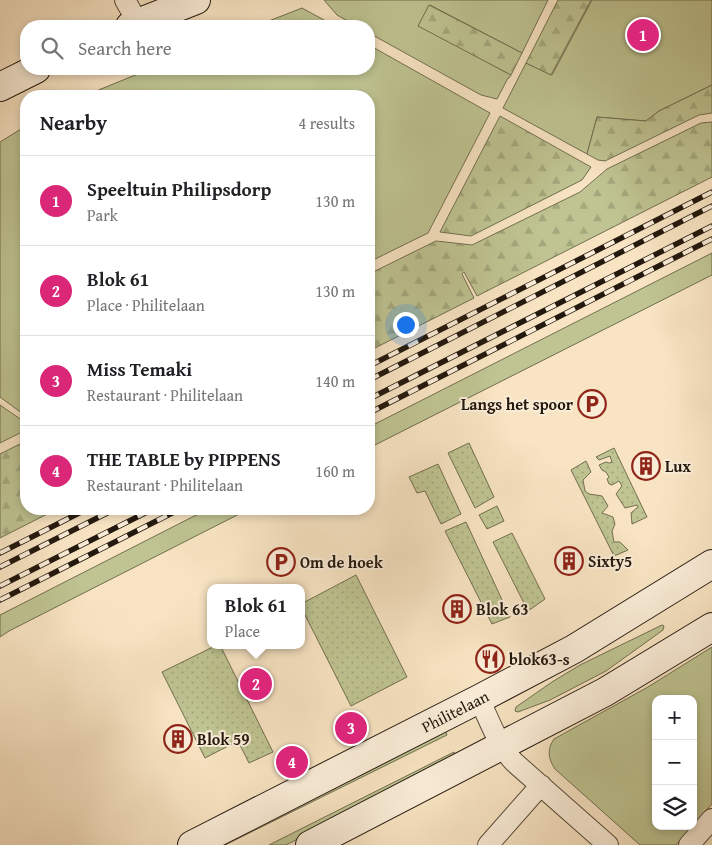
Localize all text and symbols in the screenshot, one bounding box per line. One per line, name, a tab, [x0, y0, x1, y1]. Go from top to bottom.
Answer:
pin: 1	[627, 16, 659, 54]
search box	[20, 20, 375, 75]
icon: search	[38, 34, 66, 62]
text: Search here	[78, 34, 172, 62]
text: Nearby	[40, 107, 107, 138]
text: 4 results	[298, 111, 355, 135]
text: Speeltuin Philipsdorp	[87, 175, 271, 203]
text: 1	[52, 189, 60, 213]
text: 130 m	[315, 189, 355, 213]
text: Park	[87, 203, 118, 227]
text: Blok 61	[87, 265, 149, 293]
text: 2	[52, 279, 60, 303]
text: 130 m	[315, 279, 355, 303]
text: Place · Philitelaan	[87, 293, 205, 317]
your location	[393, 312, 419, 338]
text: Miss Temaki	[87, 355, 192, 383]
text: 3	[52, 369, 60, 393]
text: 140 m	[315, 369, 355, 393]
text: Restaurant · Philitelaan	[87, 383, 243, 407]
parking icon: Langs het spoor	[577, 389, 607, 419]
place label: Langs het spoor	[461, 392, 574, 416]
text: THE TABLE by PIPPENS	[87, 445, 281, 473]
building icon: Lux	[631, 451, 661, 481]
place label: Lux	[665, 454, 692, 478]
text: 4	[52, 459, 60, 483]
text: 160 m	[315, 459, 355, 483]
text: Restaurant · Philitelaan	[87, 473, 243, 497]
building icon: Sixty5	[554, 546, 584, 576]
parking icon: Om de hoek	[266, 547, 296, 577]
place label: Sixty5	[588, 549, 632, 573]
place label: Om de hoek	[300, 550, 384, 574]
popup	[207, 584, 305, 649]
text: Blok 61	[225, 591, 287, 619]
building icon: Blok 63	[442, 594, 472, 624]
place label: Blok 63	[476, 597, 529, 621]
text: Place	[225, 619, 260, 643]
restaurant icon: blok63-s	[475, 644, 505, 674]
place label: blok63-s	[509, 647, 570, 671]
pin: 2	[240, 665, 272, 703]
street label: Philitelaan	[417, 684, 493, 738]
map controls	[652, 695, 697, 830]
button: +	[652, 695, 697, 740]
pin: 3	[335, 709, 367, 747]
building icon: Blok 59	[163, 724, 193, 754]
place label: Blok 59	[197, 727, 250, 751]
button: −	[652, 740, 697, 785]
pin: 4	[276, 743, 308, 781]
button: layers	[652, 785, 697, 830]

